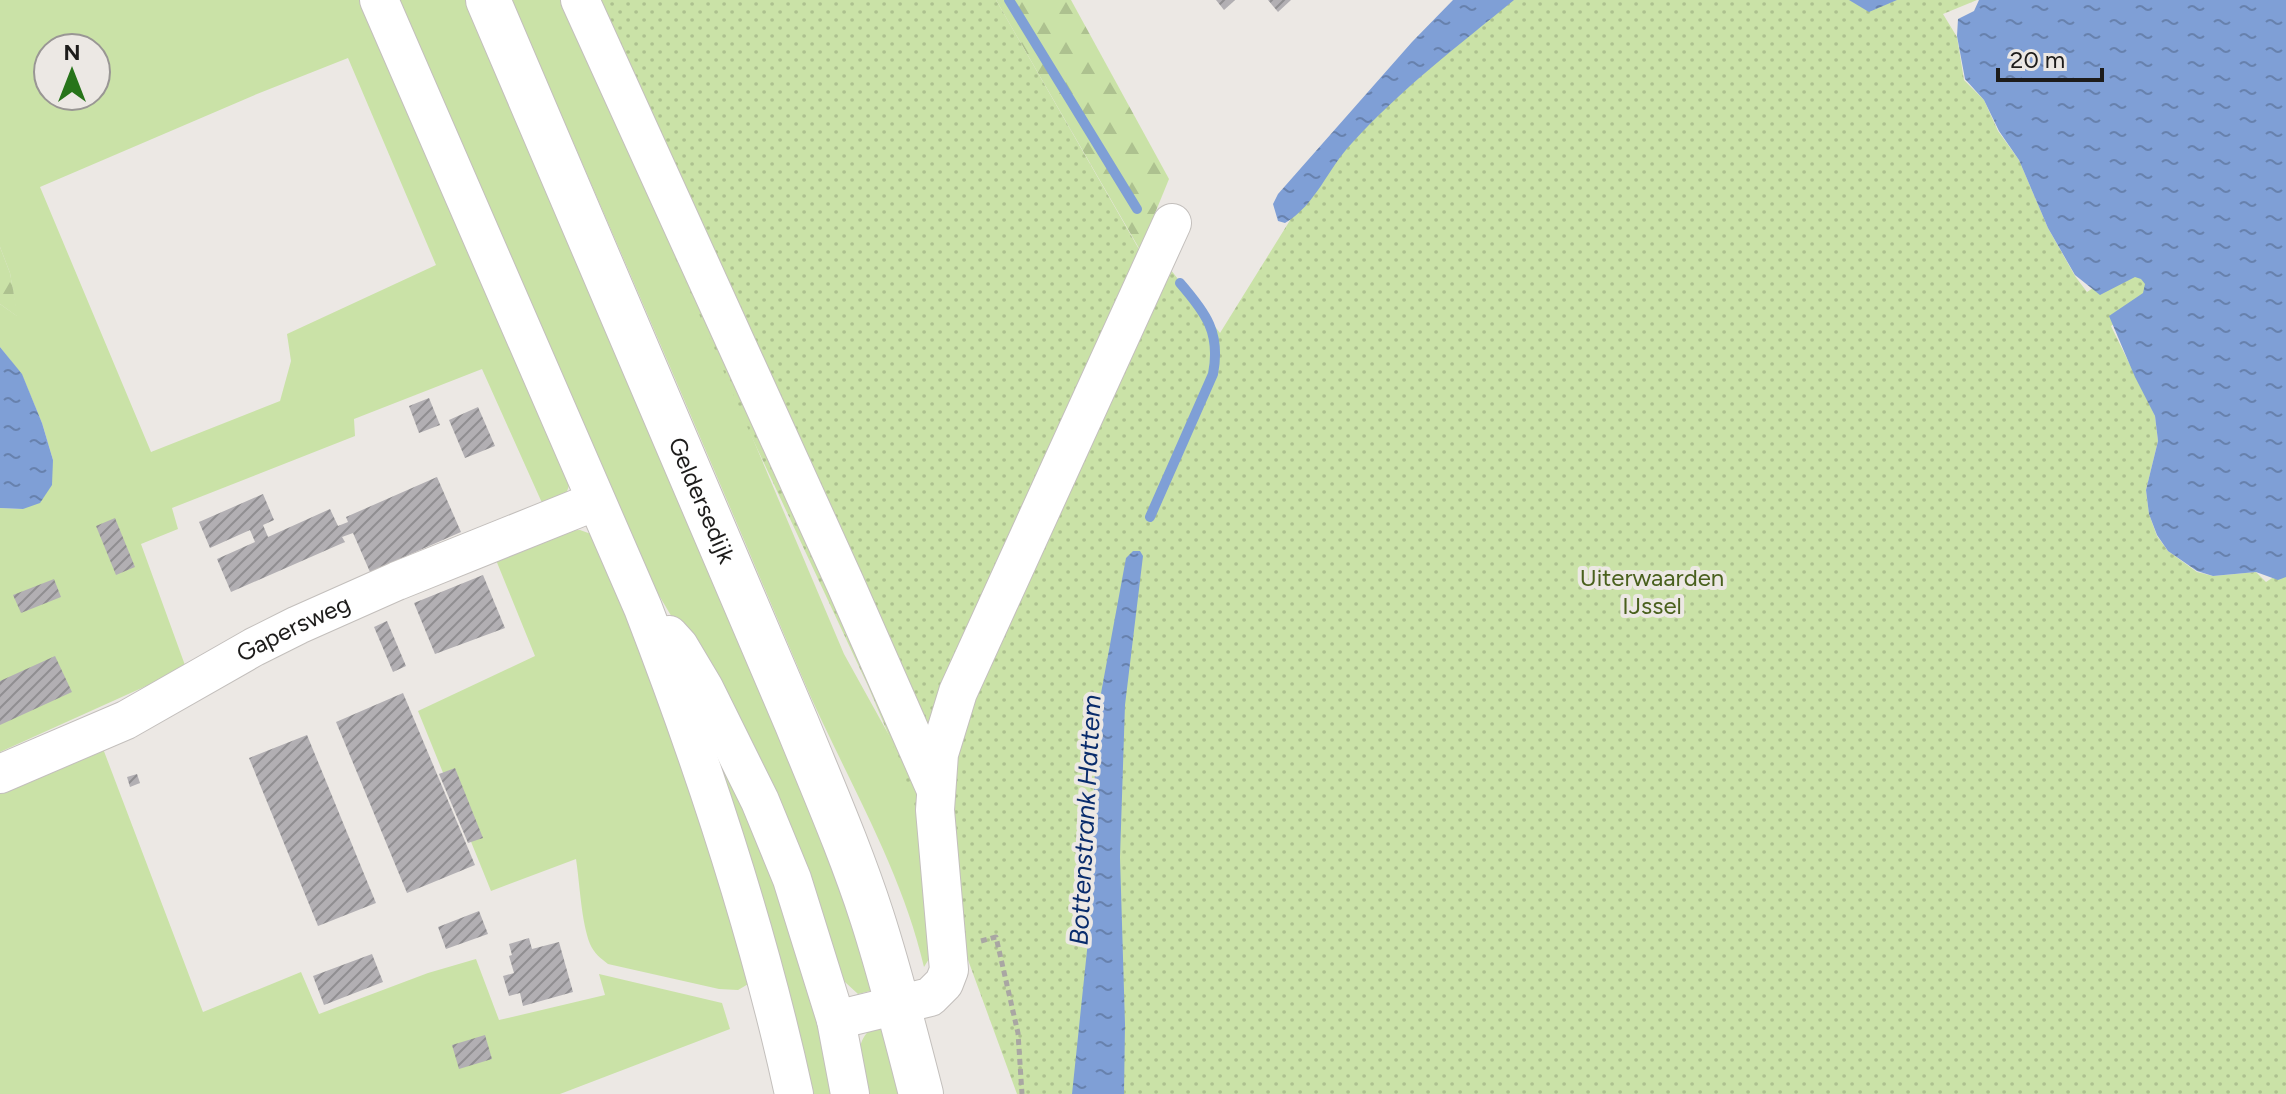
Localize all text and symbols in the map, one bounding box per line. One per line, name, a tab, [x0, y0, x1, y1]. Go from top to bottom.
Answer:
north arrow	[32, 32, 112, 112]
scale bar	[1998, 32, 2102, 82]
text: N	[63, 39, 81, 66]
text: 20 m	[2010, 45, 2065, 74]
street label: Geldersedijk	[662, 433, 742, 568]
park label: Uiterwaarden IJssel	[1580, 563, 1724, 620]
street label: Gapersweg	[231, 589, 355, 668]
water label: Bottenstrank Hattem	[1062, 694, 1108, 946]

